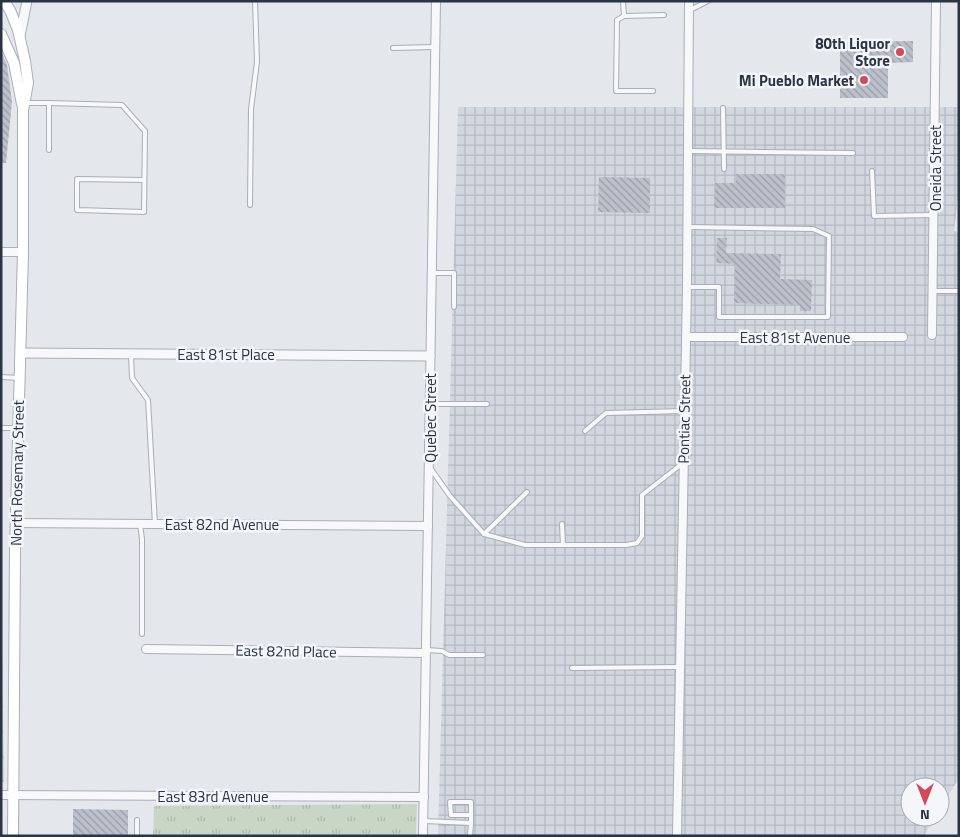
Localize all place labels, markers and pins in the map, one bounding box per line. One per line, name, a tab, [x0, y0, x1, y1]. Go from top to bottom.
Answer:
place label: 80th Liquor Store	[815, 32, 890, 72]
marker: 80th Liquor Store	[894, 46, 906, 58]
place label: Mi Pueblo Market	[739, 69, 855, 92]
marker: Mi Pueblo Market	[858, 74, 870, 86]

